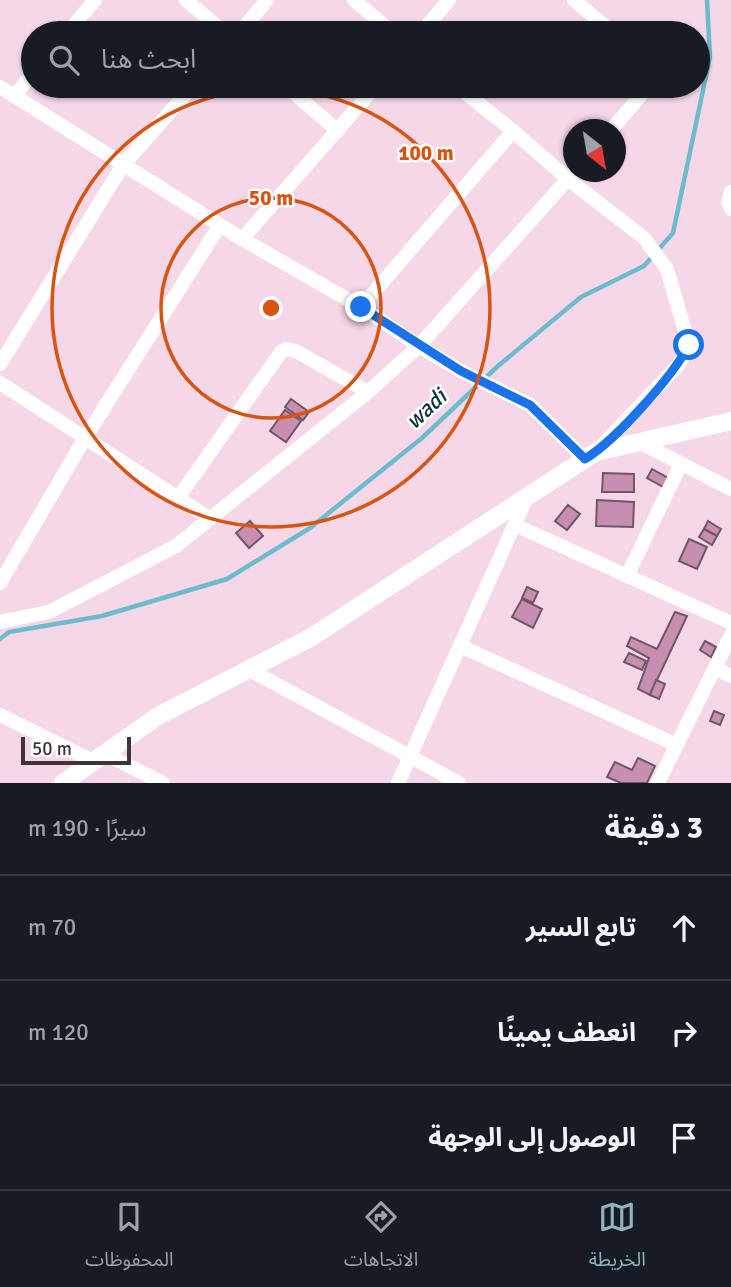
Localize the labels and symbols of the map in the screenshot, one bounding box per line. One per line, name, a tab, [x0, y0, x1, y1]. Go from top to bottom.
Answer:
north arrow	[563, 119, 626, 182]
text: 100 m	[398, 140, 454, 166]
text: 50 m	[249, 185, 293, 211]
route end	[345, 291, 376, 322]
centre of rings	[259, 296, 283, 320]
route start	[673, 329, 704, 360]
water label: wadi	[399, 381, 455, 435]
scale bar	[21, 734, 131, 766]

